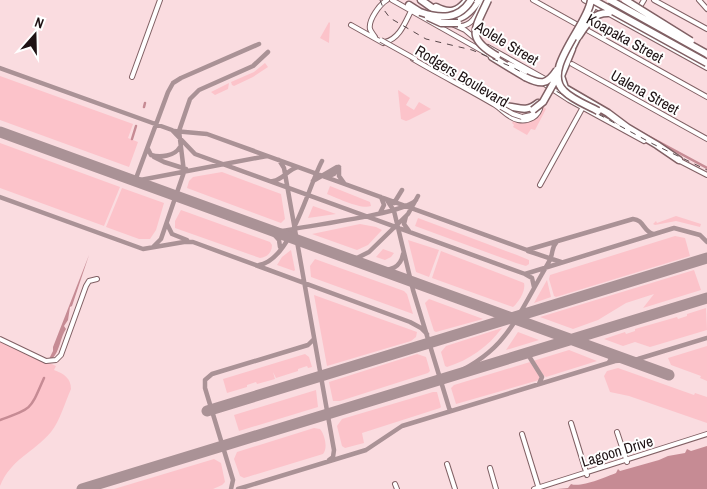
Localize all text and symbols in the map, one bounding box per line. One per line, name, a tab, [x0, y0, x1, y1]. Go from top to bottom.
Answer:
street label: Koapaka Street	[583, 8, 668, 68]
north arrow	[10, 10, 60, 60]
text: N	[32, 13, 46, 33]
street label: Aolele Street	[471, 15, 543, 70]
street label: Rodgers Boulevard	[411, 40, 513, 112]
street label: Ualena Street	[607, 65, 683, 120]
street label: Lagoon Drive	[579, 430, 656, 472]

